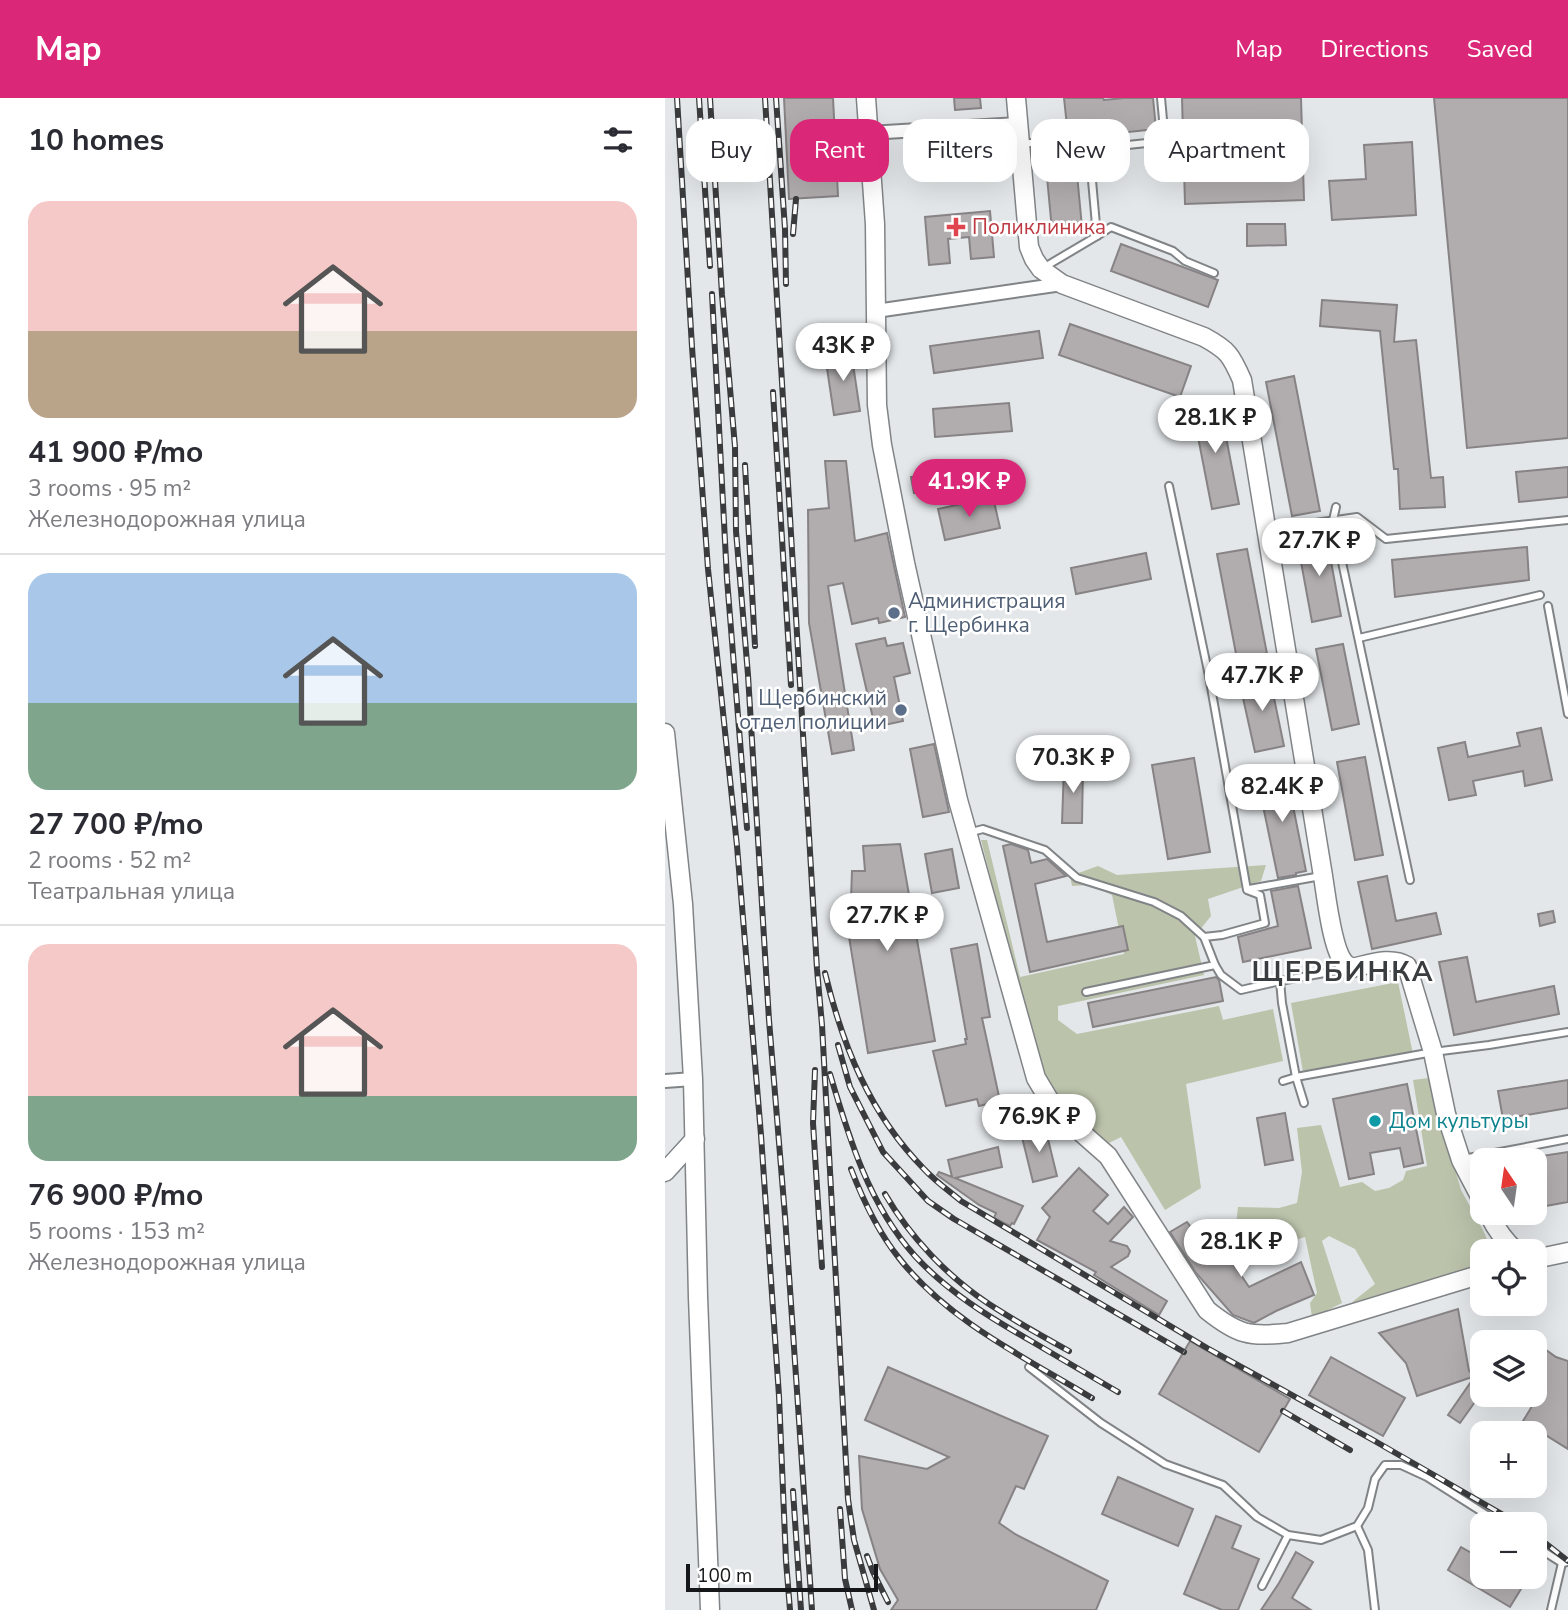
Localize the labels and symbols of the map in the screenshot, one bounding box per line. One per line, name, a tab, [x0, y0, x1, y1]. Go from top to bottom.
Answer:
place label: Поликлиника	[972, 213, 1106, 241]
marker: Поликлиника	[946, 217, 966, 237]
pin: 43K ₽	[794, 324, 892, 383]
pin: 28.1K ₽	[1150, 396, 1280, 455]
pin: 41.9K ₽	[904, 460, 1034, 519]
pin: 27.7K ₽	[1254, 518, 1384, 578]
place label: Администрация г. Щербинка	[908, 587, 1066, 639]
marker: Администрация г. Щербинка	[886, 605, 902, 621]
pin: 47.7K ₽	[1197, 654, 1327, 713]
place label: Щербинский отдел полиции	[739, 684, 887, 736]
marker: Щербинский отдел полиции	[893, 702, 909, 718]
pin: 70.3K ₽	[1008, 736, 1138, 795]
pin: 82.4K ₽	[1217, 764, 1347, 824]
pin: 27.7K ₽	[822, 894, 952, 953]
district label: ЩЕРБИНКА	[1252, 953, 1434, 991]
pin: 76.9K ₽	[974, 1094, 1104, 1154]
place label: Дом культуры	[1389, 1107, 1529, 1135]
marker: Дом культуры	[1367, 1113, 1383, 1129]
north arrow	[1470, 1148, 1547, 1225]
pin: 28.1K ₽	[1176, 1220, 1306, 1279]
scale bar	[686, 1561, 879, 1593]

